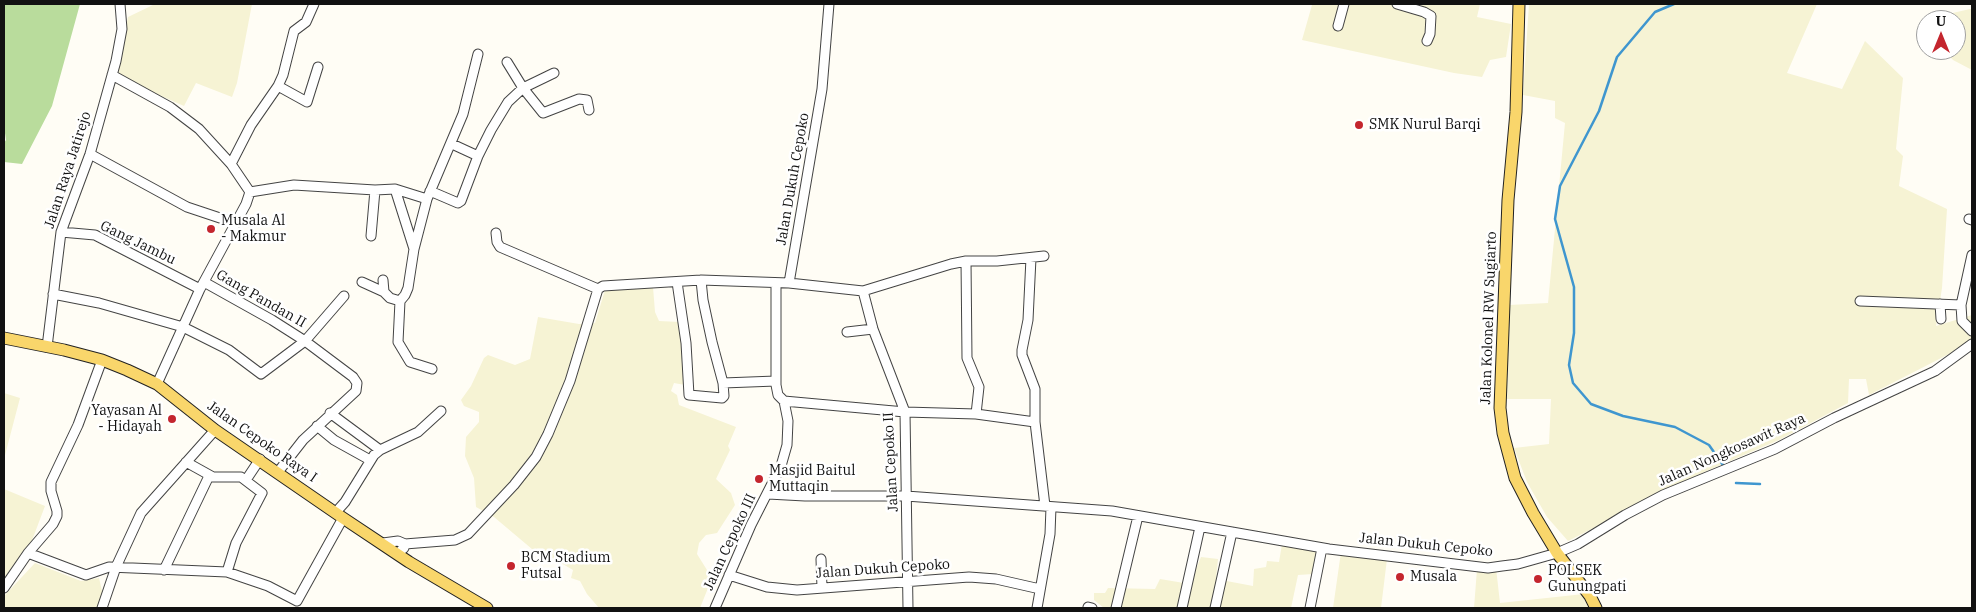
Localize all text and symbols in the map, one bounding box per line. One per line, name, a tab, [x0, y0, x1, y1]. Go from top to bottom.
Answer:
north arrow	[1916, 10, 1966, 60]
text: U	[1936, 12, 1946, 30]
street label: Jalan Raya Jatirejo	[41, 109, 95, 231]
street label: Jalan Dukuh Cepoko	[773, 111, 813, 247]
place label: SMK Nurul Barqi	[1369, 117, 1481, 133]
marker: SMK Nurul Barqi	[1353, 119, 1365, 131]
place label: Musala Al - Makmur	[221, 213, 286, 246]
street label: Gang Jambu	[97, 217, 179, 269]
marker: Musala Al - Makmur	[205, 223, 217, 235]
street label: Jalan Kolonel RW Sugiarto	[1478, 231, 1500, 405]
street label: Gang Pandan II	[213, 267, 309, 331]
street label: Jalan Cepoko Raya I	[204, 398, 320, 486]
place label: Yayasan Al - Hidayah	[91, 403, 162, 436]
street label: Jalan Nongkosawit Raya	[1656, 410, 1808, 490]
street label: Jalan Cepoko II	[880, 412, 902, 512]
marker: Yayasan Al - Hidayah	[166, 413, 178, 425]
place label: Masjid Baitul Muttaqin	[769, 463, 855, 496]
marker: Masjid Baitul Muttaqin	[753, 473, 765, 485]
street label: Jalan Cepoko III	[700, 491, 760, 593]
street label: Jalan Dukuh Cepoko	[1358, 530, 1494, 560]
place label: BCM Stadium Futsal	[521, 550, 611, 582]
street label: Jalan Dukuh Cepoko	[815, 556, 951, 582]
marker: BCM Stadium Futsal	[505, 560, 517, 572]
place label: POLSEK Gunungpati	[1548, 563, 1627, 596]
place label: Musala	[1410, 569, 1457, 585]
marker: Musala	[1394, 571, 1406, 583]
marker: POLSEK Gunungpati	[1532, 573, 1544, 585]

